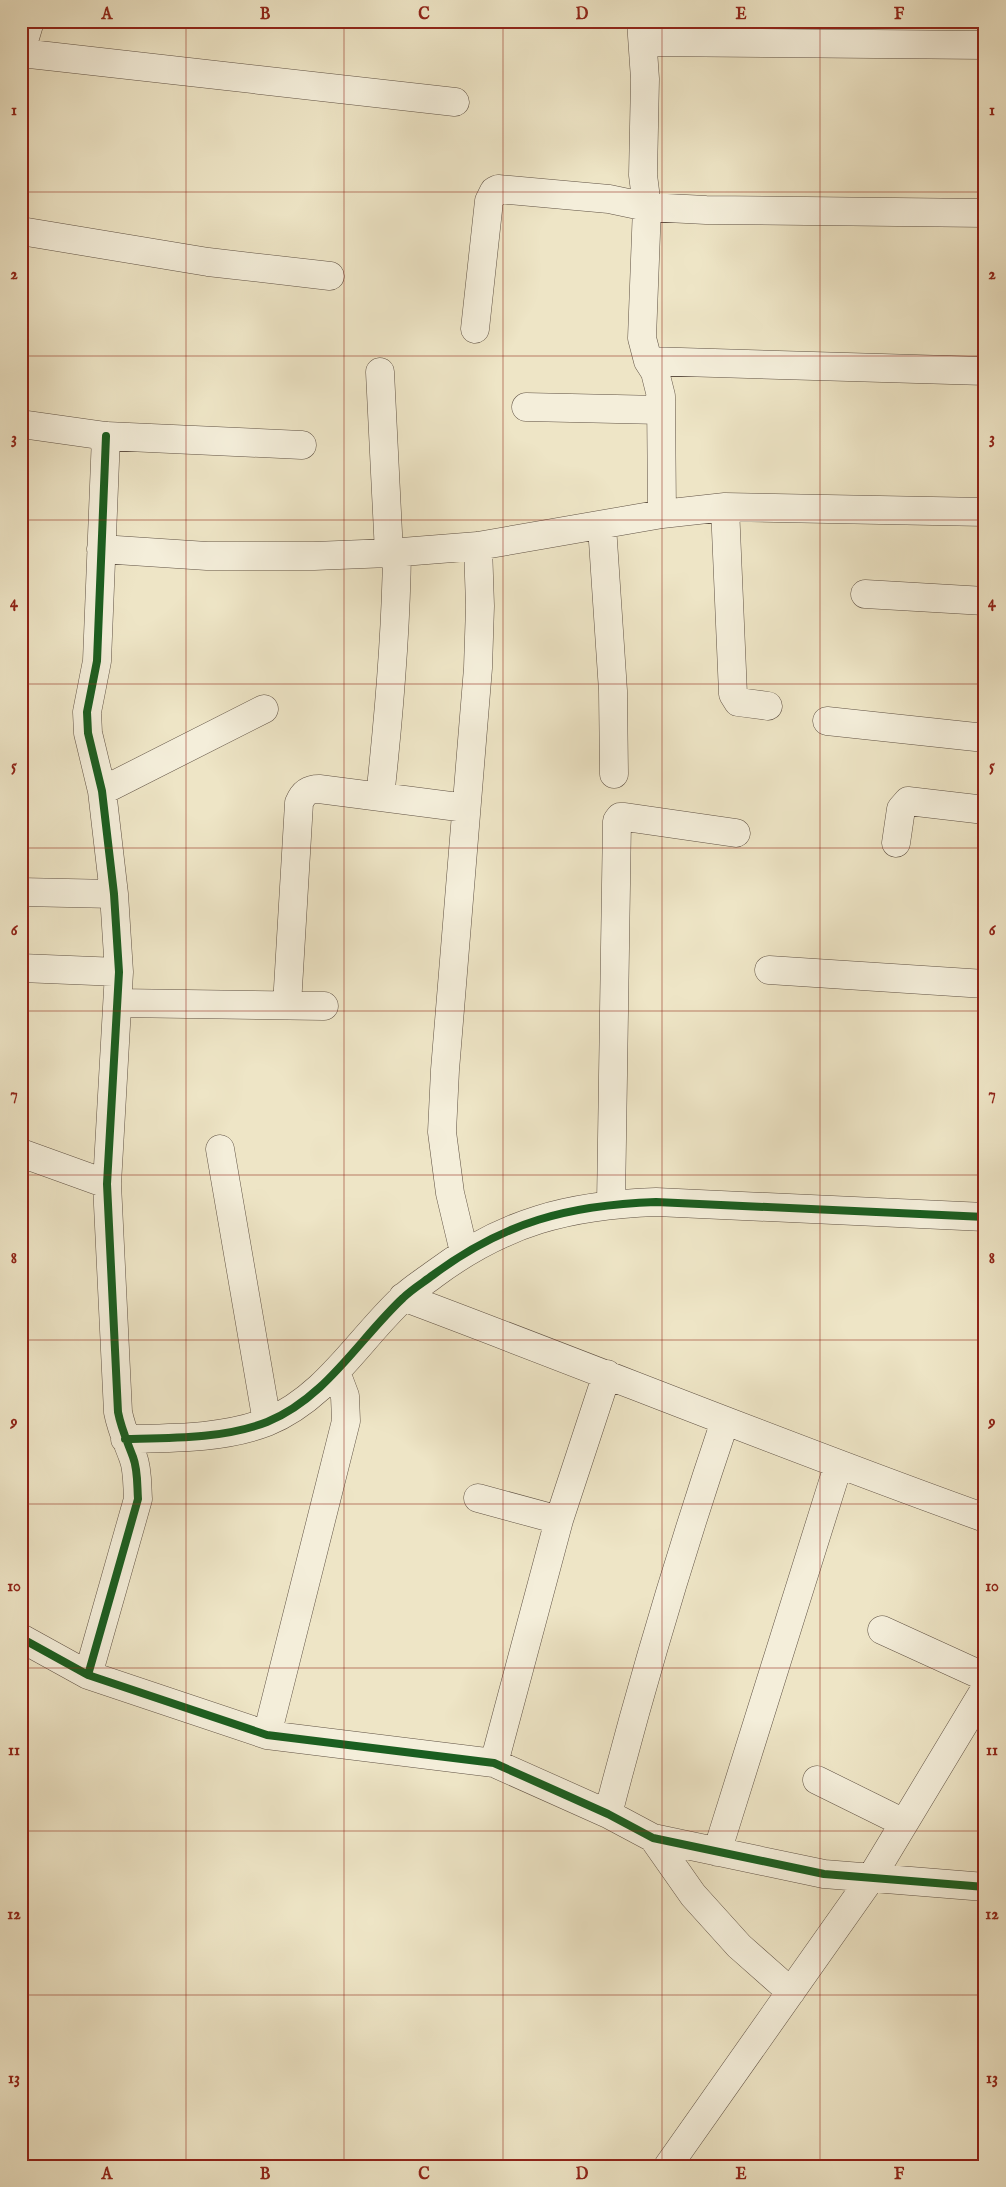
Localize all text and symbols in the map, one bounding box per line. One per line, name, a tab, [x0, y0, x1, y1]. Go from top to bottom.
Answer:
text: A	[101, 5, 114, 25]
text: B	[260, 5, 271, 25]
text: C	[418, 5, 430, 25]
text: D	[576, 5, 589, 25]
text: E	[735, 5, 747, 25]
text: F	[894, 5, 905, 25]
text: 1	[11, 101, 17, 121]
text: 1	[989, 101, 995, 121]
text: 2	[10, 265, 18, 285]
text: 2	[988, 265, 996, 285]
text: 3	[11, 429, 17, 449]
text: 3	[989, 429, 995, 449]
text: 4	[10, 593, 19, 613]
text: 4	[988, 593, 997, 613]
text: 5	[11, 757, 17, 777]
text: 5	[989, 757, 995, 777]
text: 6	[11, 921, 19, 941]
text: 6	[989, 921, 997, 941]
text: 7	[10, 1085, 18, 1105]
text: 7	[988, 1085, 996, 1105]
text: 8	[11, 1249, 17, 1269]
text: 8	[989, 1249, 995, 1269]
text: 9	[10, 1413, 18, 1433]
text: 9	[988, 1413, 996, 1433]
text: 10	[7, 1577, 21, 1597]
text: 10	[985, 1577, 999, 1597]
text: 11	[8, 1741, 20, 1761]
text: 11	[986, 1741, 998, 1761]
text: 12	[7, 1905, 21, 1925]
text: 12	[985, 1905, 999, 1925]
text: 13	[8, 2069, 20, 2089]
text: 13	[986, 2069, 998, 2089]
text: A	[101, 2165, 114, 2185]
text: B	[260, 2165, 271, 2185]
text: C	[418, 2165, 430, 2185]
text: D	[576, 2165, 589, 2185]
text: E	[735, 2165, 747, 2185]
text: F	[894, 2165, 905, 2185]

